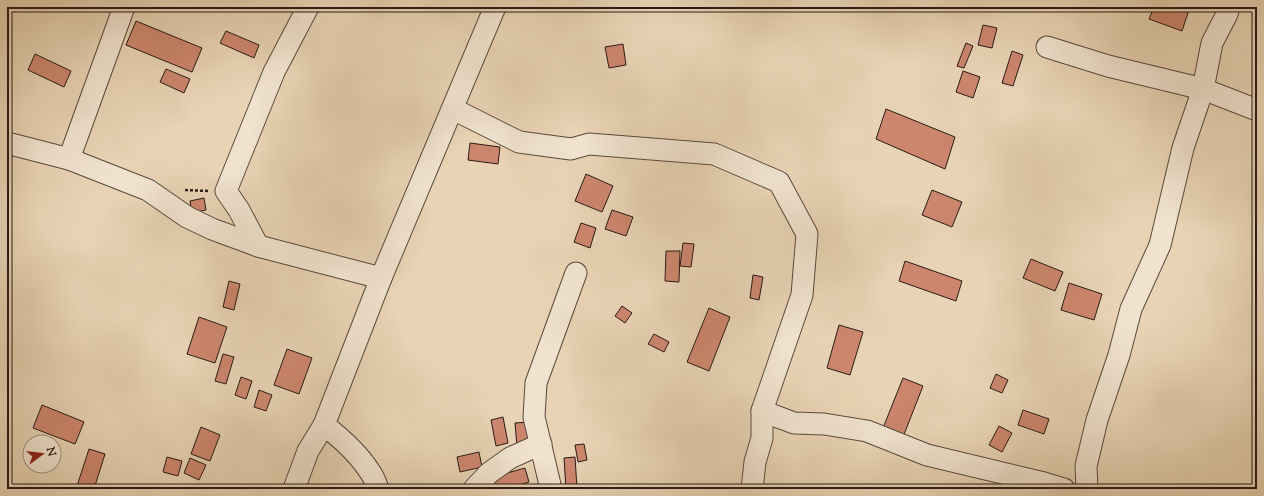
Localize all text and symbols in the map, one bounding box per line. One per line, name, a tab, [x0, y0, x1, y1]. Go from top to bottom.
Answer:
north arrow	[22, 434, 62, 474]
text: N	[42, 444, 60, 458]

